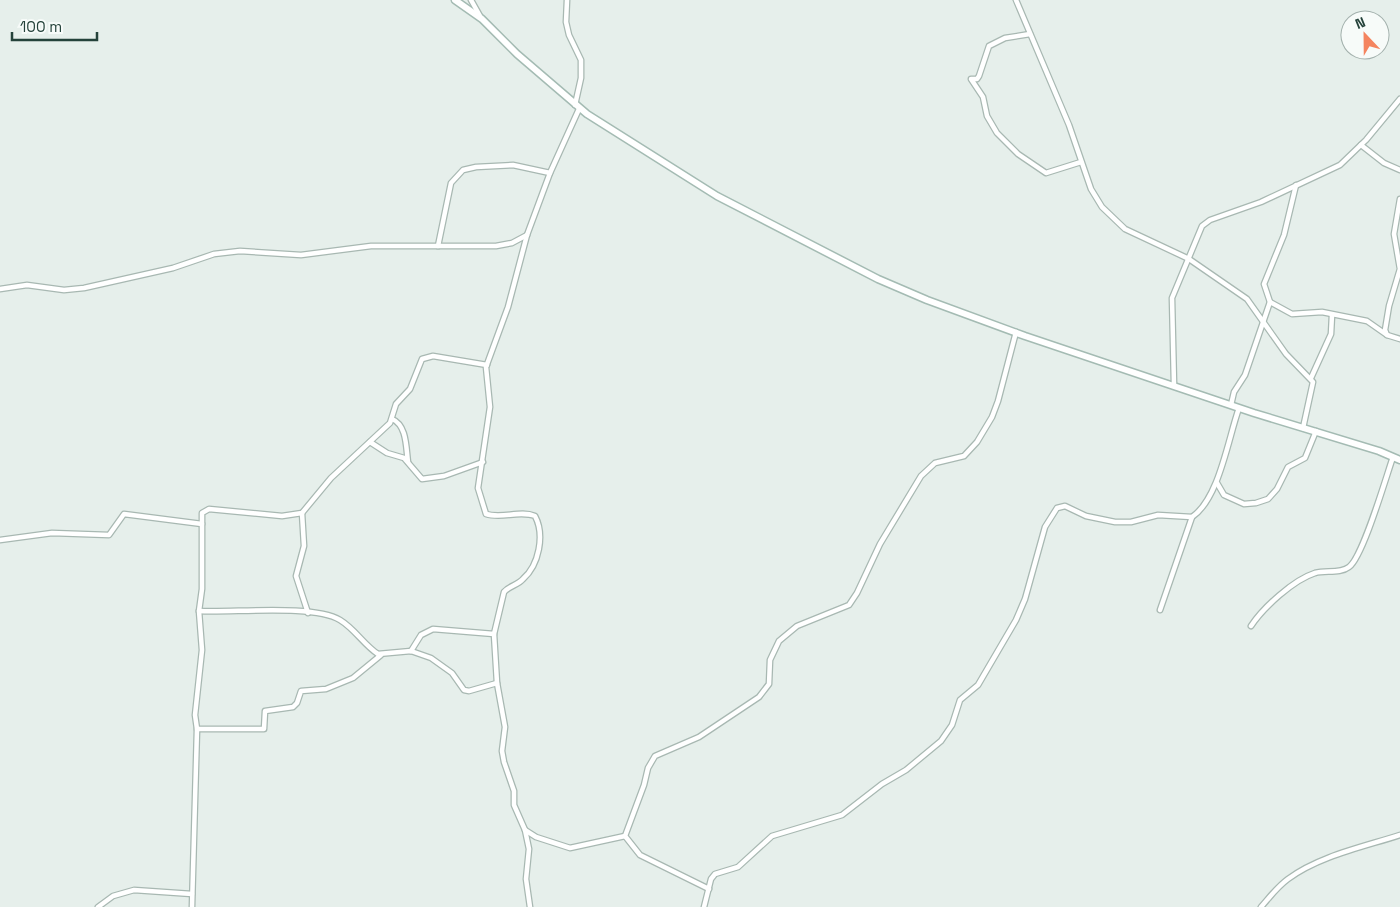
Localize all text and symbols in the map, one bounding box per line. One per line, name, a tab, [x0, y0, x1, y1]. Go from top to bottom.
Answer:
scale bar	[12, 10, 98, 42]
north arrow	[1340, 10, 1390, 60]
text: N	[1352, 13, 1368, 33]
text: 100 m	[20, 17, 62, 36]

